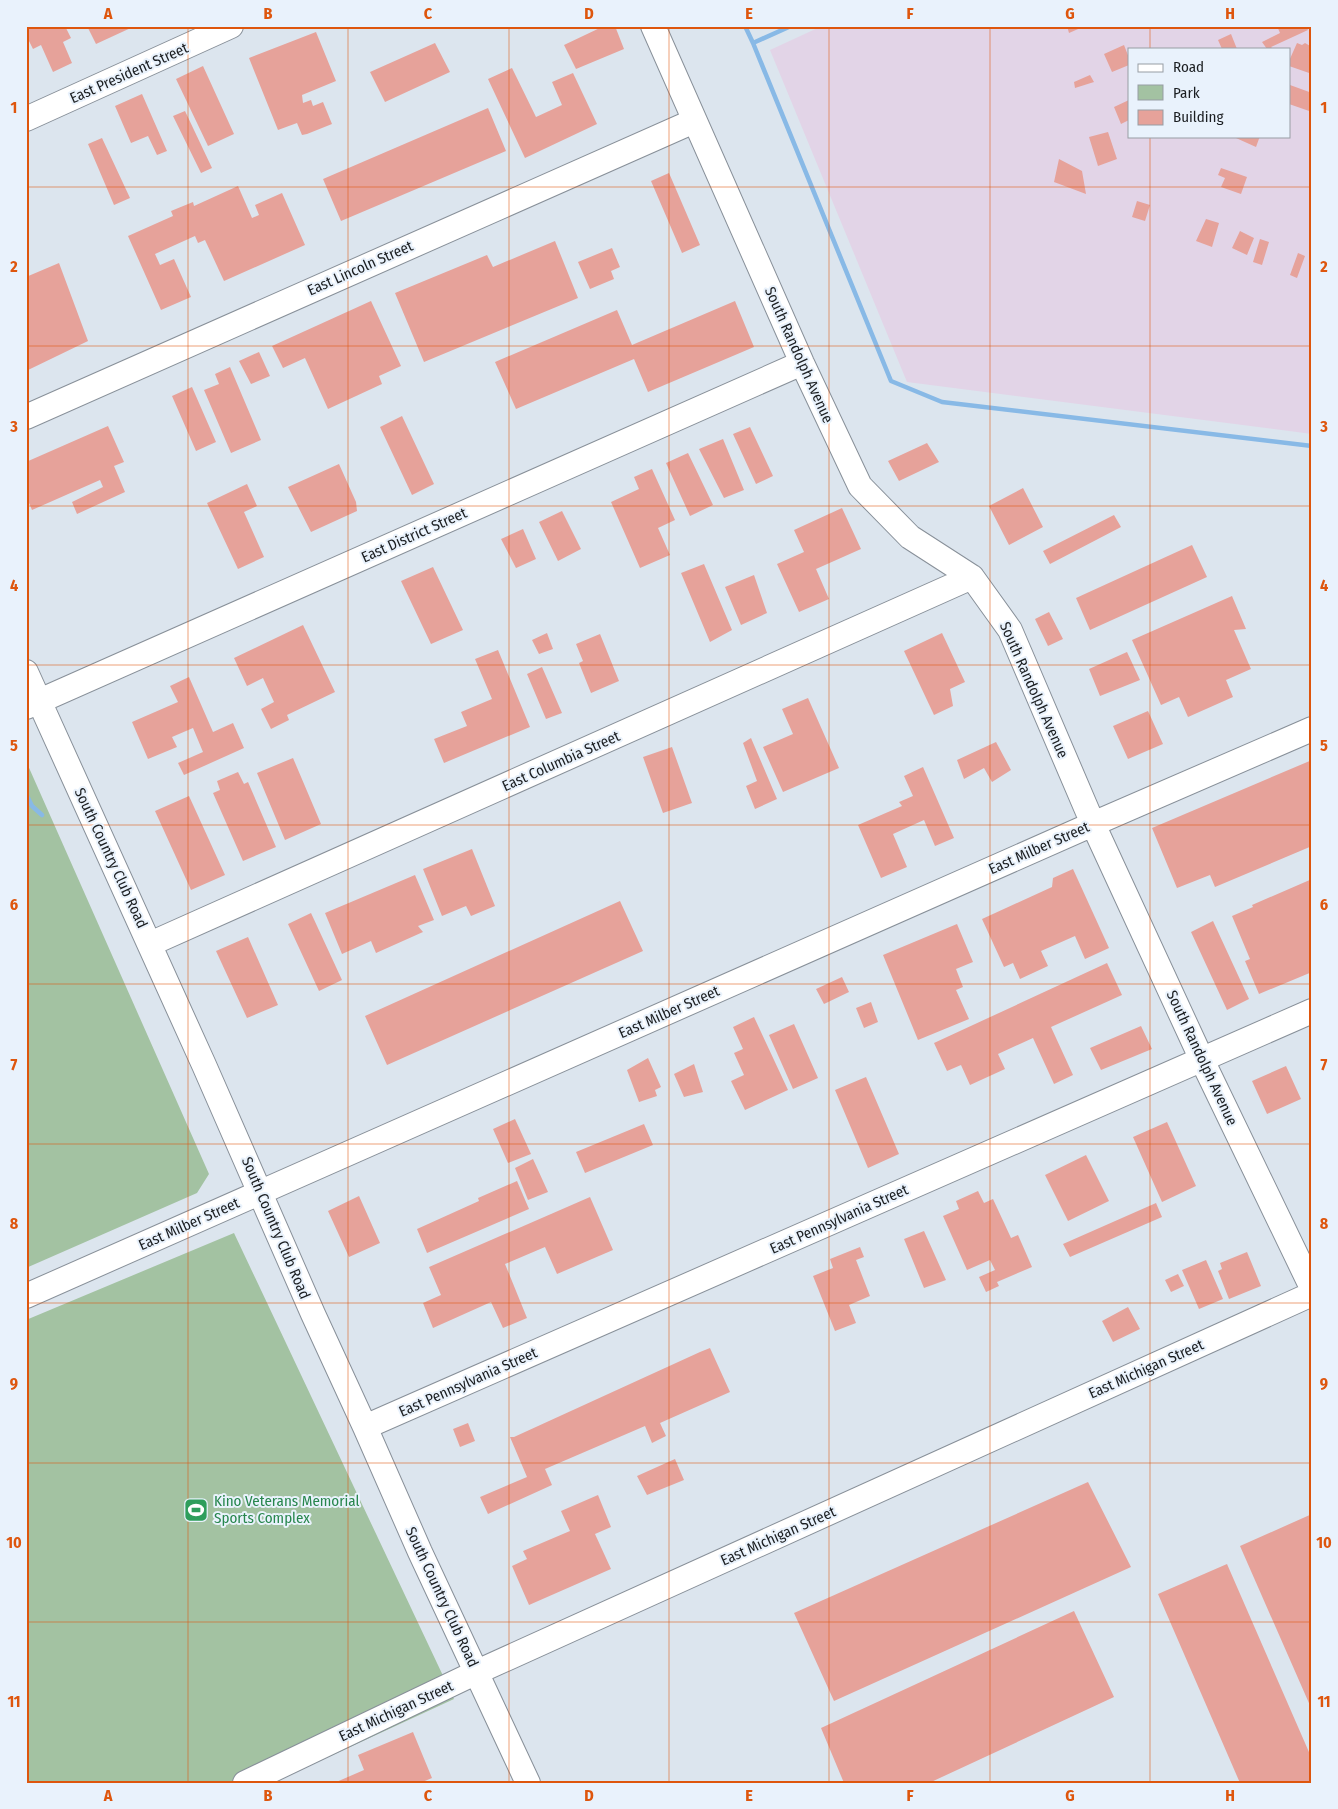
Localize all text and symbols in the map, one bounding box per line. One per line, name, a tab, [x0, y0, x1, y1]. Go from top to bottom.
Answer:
text: A	[103, 4, 113, 23]
text: B	[264, 4, 273, 23]
text: C	[424, 4, 433, 23]
text: D	[584, 4, 594, 23]
text: E	[745, 4, 753, 23]
text: F	[906, 4, 914, 23]
text: G	[1065, 4, 1075, 23]
text: H	[1225, 4, 1235, 23]
street label: East President Street	[67, 39, 191, 107]
legend	[1128, 48, 1290, 138]
text: Road	[1173, 58, 1204, 76]
text: Park	[1173, 84, 1200, 102]
text: 1	[11, 98, 17, 117]
text: 1	[1321, 98, 1327, 117]
text: Building	[1173, 108, 1224, 126]
street label: East Lincoln Street	[304, 237, 416, 299]
text: 2	[9, 257, 18, 276]
text: 2	[1319, 257, 1328, 276]
street label: South Randolph Avenue	[761, 284, 837, 426]
text: 3	[9, 417, 18, 436]
text: 3	[1319, 417, 1328, 436]
street label: East District Street	[358, 504, 470, 566]
text: 4	[10, 576, 18, 595]
text: 4	[1320, 576, 1328, 595]
street label: South Randolph Avenue	[996, 619, 1072, 761]
street label: East Columbia Street	[499, 727, 623, 795]
text: 5	[10, 736, 18, 755]
text: 5	[1320, 736, 1328, 755]
street label: South Country Club Road	[71, 785, 151, 931]
street label: East Milber Street	[986, 818, 1092, 878]
text: 6	[10, 895, 18, 914]
text: 6	[1320, 895, 1328, 914]
street label: East Milber Street	[616, 982, 722, 1042]
street label: South Randolph Avenue	[1163, 988, 1241, 1128]
text: 7	[11, 1055, 18, 1074]
text: 7	[1321, 1055, 1328, 1074]
street label: South Country Club Road	[238, 1154, 314, 1302]
street label: East Pennsylvania Street	[767, 1180, 911, 1258]
street label: East Milber Street	[136, 1194, 242, 1254]
text: 8	[10, 1214, 19, 1233]
text: 8	[1320, 1214, 1329, 1233]
street label: East Michigan Street	[1086, 1336, 1206, 1402]
street label: East Pennsylvania Street	[396, 1343, 540, 1421]
text: 9	[10, 1374, 18, 1393]
text: 9	[1320, 1374, 1328, 1393]
place label: Kino Veterans Memorial Sports Complex	[214, 1492, 359, 1527]
sports icon: Kino Veterans Memorial Sports Complex	[183, 1497, 209, 1523]
street label: East Michigan Street	[718, 1503, 838, 1569]
street label: South Country Club Road	[402, 1524, 482, 1670]
text: 10	[6, 1533, 22, 1552]
text: 10	[1316, 1533, 1332, 1552]
street label: East Michigan Street	[336, 1677, 456, 1745]
text: 11	[7, 1692, 21, 1711]
text: 11	[1317, 1692, 1331, 1711]
text: A	[103, 1786, 113, 1805]
text: B	[264, 1786, 273, 1805]
text: C	[424, 1786, 433, 1805]
text: D	[584, 1786, 594, 1805]
text: E	[745, 1786, 753, 1805]
text: F	[906, 1786, 914, 1805]
text: G	[1065, 1786, 1075, 1805]
text: H	[1225, 1786, 1235, 1805]

